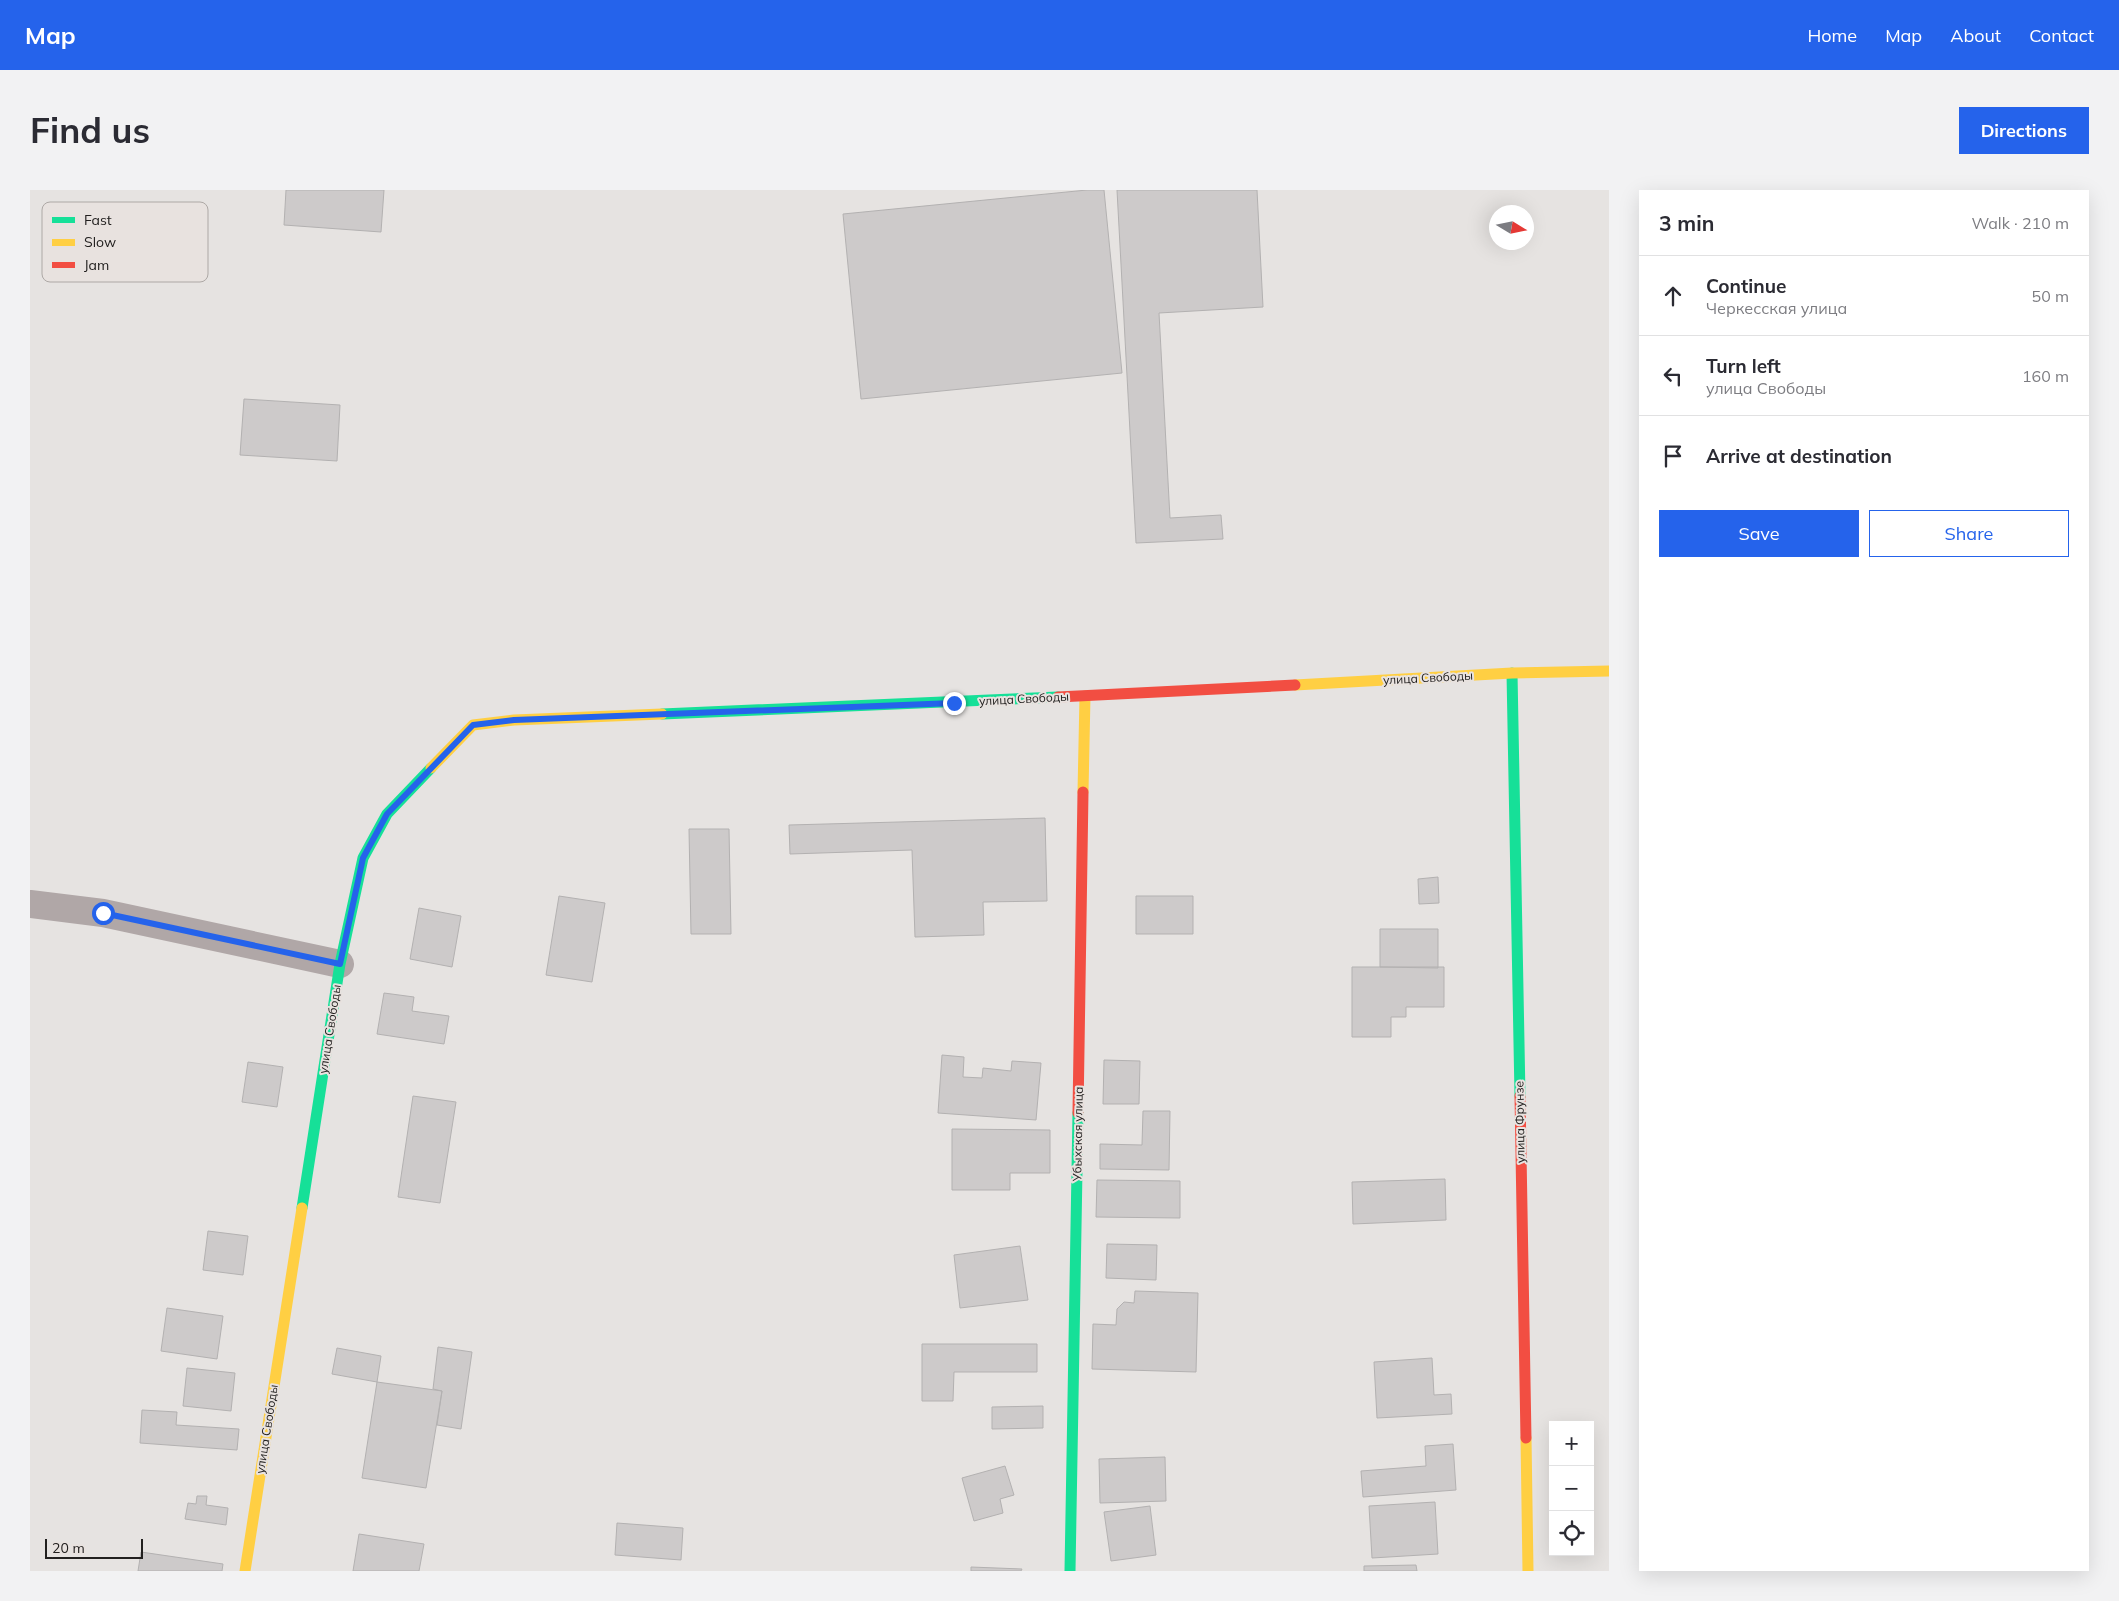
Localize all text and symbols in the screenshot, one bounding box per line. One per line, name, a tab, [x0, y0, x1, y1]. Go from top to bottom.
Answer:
text: Map	[25, 20, 76, 50]
text: Home	[1807, 24, 1857, 47]
text: Map	[1885, 24, 1922, 47]
text: About	[1950, 24, 2001, 47]
text: Contact	[2029, 24, 2094, 47]
button: Directions	[1959, 107, 2089, 154]
text: Find us	[30, 108, 150, 152]
legend	[42, 202, 208, 282]
north arrow	[1489, 205, 1534, 250]
text: 3 min	[1659, 210, 1714, 236]
text: Fast	[84, 211, 112, 229]
text: Walk · 210 m	[1971, 213, 2069, 233]
text: Slow	[84, 233, 116, 251]
text: Jam	[84, 256, 109, 274]
text: Continue	[1706, 274, 1786, 298]
icon: ahead	[1659, 282, 1687, 310]
text: 50 m	[2032, 286, 2069, 306]
text: Черкесская улица	[1706, 298, 1847, 318]
text: Turn left	[1706, 354, 1781, 378]
icon: left	[1659, 362, 1687, 390]
text: 160 m	[2022, 366, 2069, 386]
text: улица Свободы	[1706, 378, 1826, 398]
icon: arrive	[1659, 442, 1687, 470]
text: Arrive at destination	[1706, 444, 1892, 468]
button: Save	[1659, 510, 1859, 557]
button: Share	[1869, 510, 2069, 557]
street label: улица Свободы	[1383, 668, 1473, 687]
street label: улица Свободы	[979, 689, 1069, 708]
route end	[943, 692, 966, 715]
route start	[92, 902, 115, 925]
street label: улица Свободы	[315, 983, 344, 1075]
street label: улица Фрунзе	[1511, 1080, 1528, 1163]
street label: Убыхская улица	[1069, 1086, 1086, 1183]
street label: улица Свободы	[252, 1383, 281, 1475]
map controls	[1549, 1421, 1594, 1556]
button: +	[1549, 1421, 1594, 1466]
button: −	[1549, 1466, 1594, 1511]
button: locate	[1549, 1511, 1594, 1556]
scale bar	[45, 1536, 142, 1559]
text: 20 m	[52, 1539, 85, 1557]

